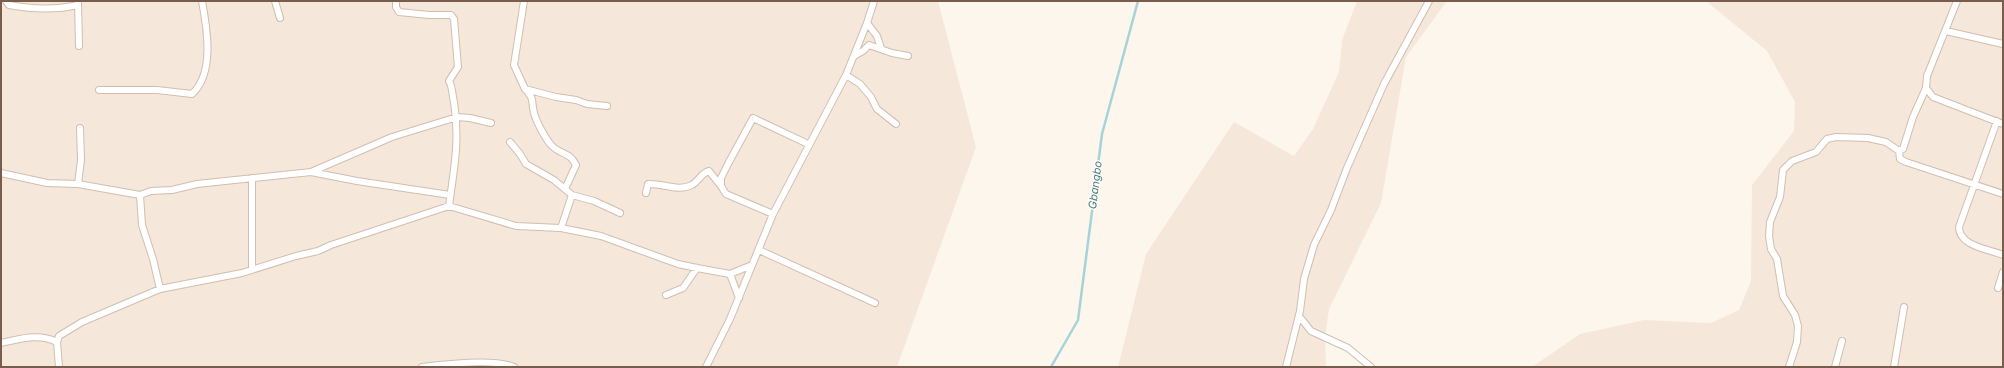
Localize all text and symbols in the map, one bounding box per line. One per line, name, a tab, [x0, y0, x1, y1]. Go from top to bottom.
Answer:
water label: Gbangbo	[1085, 160, 1105, 210]

